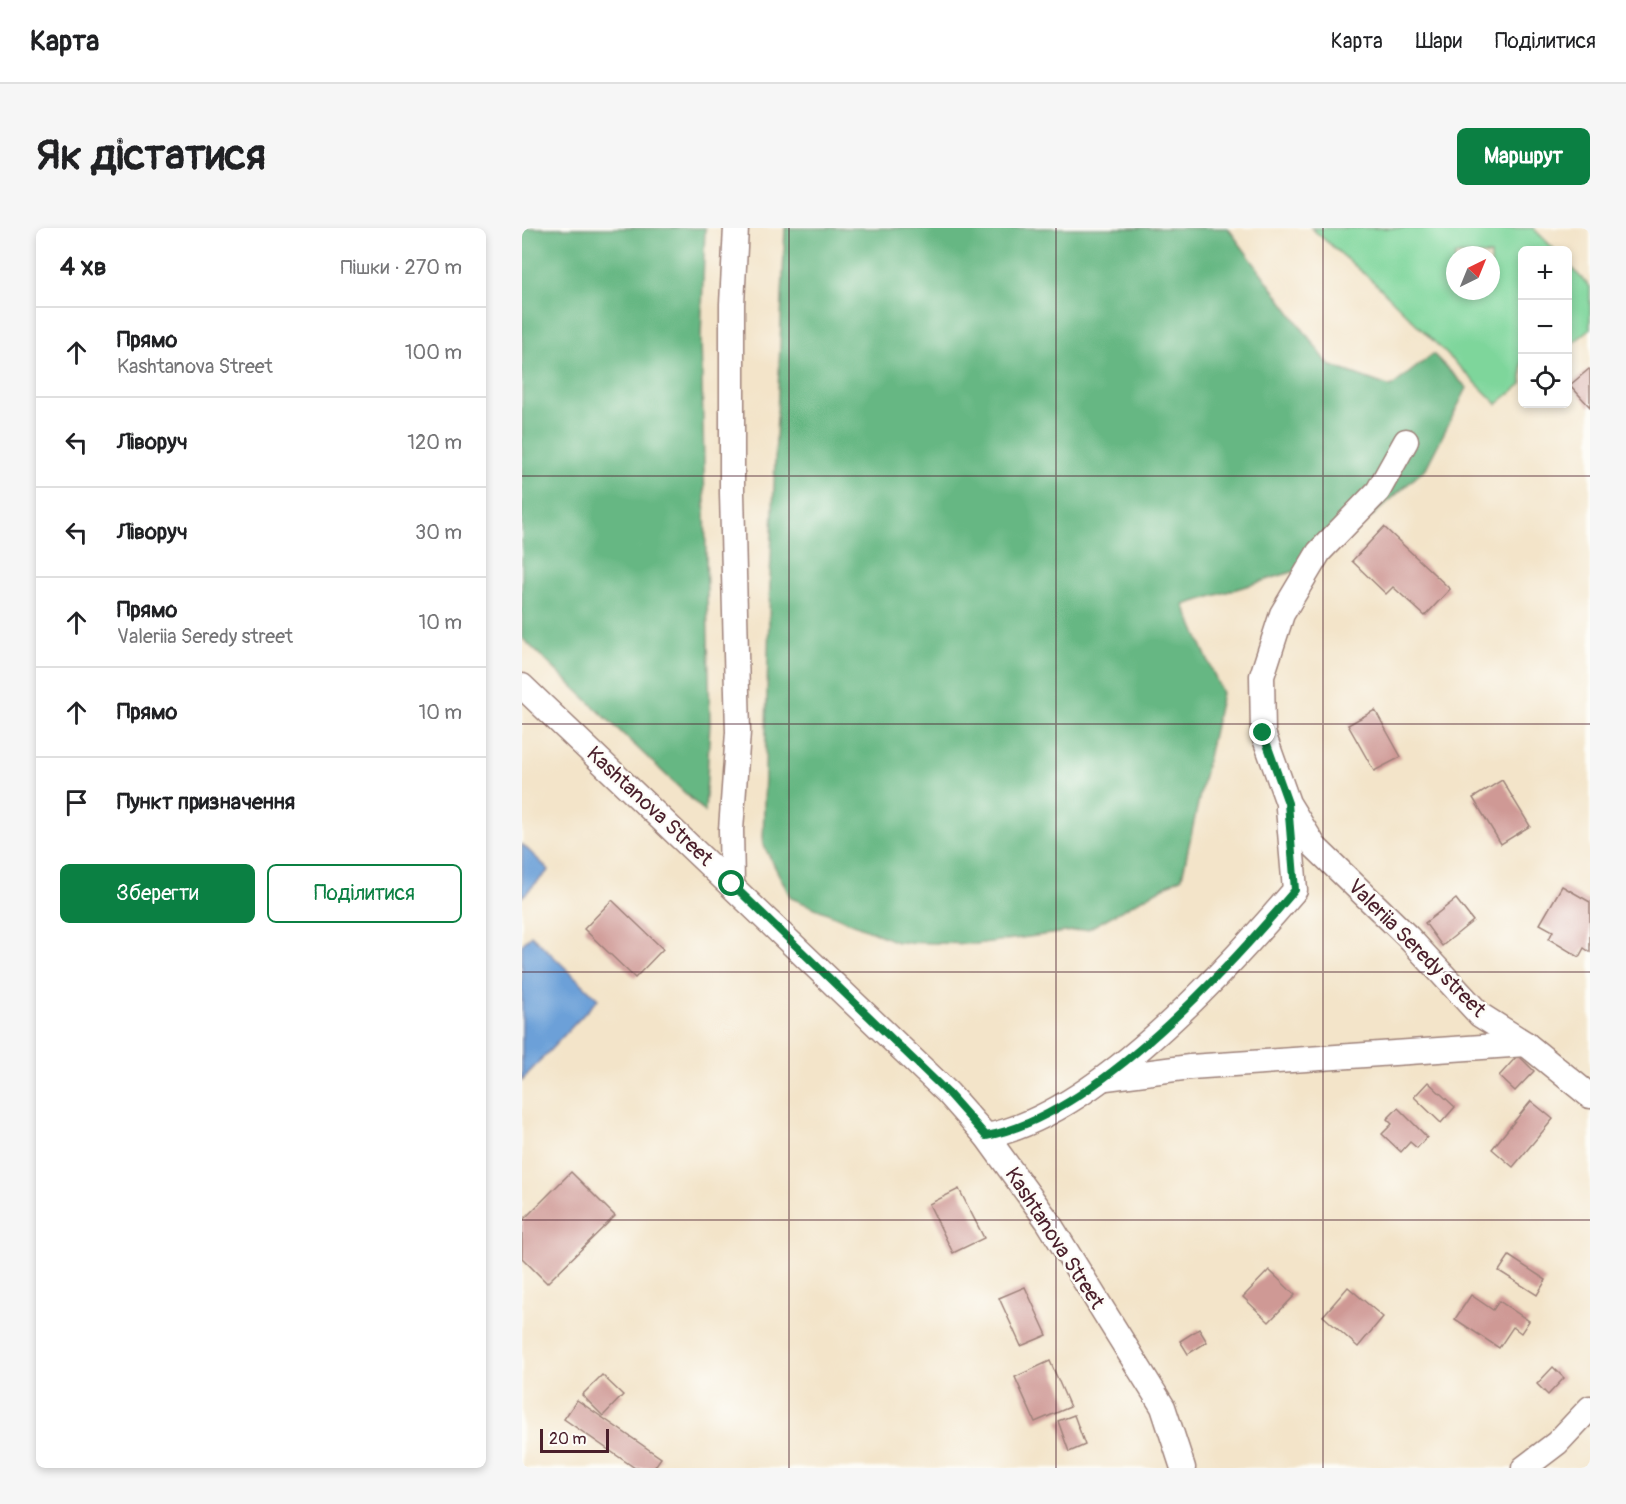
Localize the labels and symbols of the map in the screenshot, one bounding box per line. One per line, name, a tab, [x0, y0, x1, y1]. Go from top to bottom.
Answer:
north arrow	[1446, 246, 1500, 300]
route end	[1249, 719, 1275, 745]
street label: Kashtanova Street	[581, 741, 719, 872]
route start	[718, 870, 744, 896]
street label: Valeriia Seredy street	[1342, 873, 1492, 1024]
street label: Kashtanova Street	[999, 1162, 1111, 1315]
scale bar	[540, 1426, 609, 1454]

